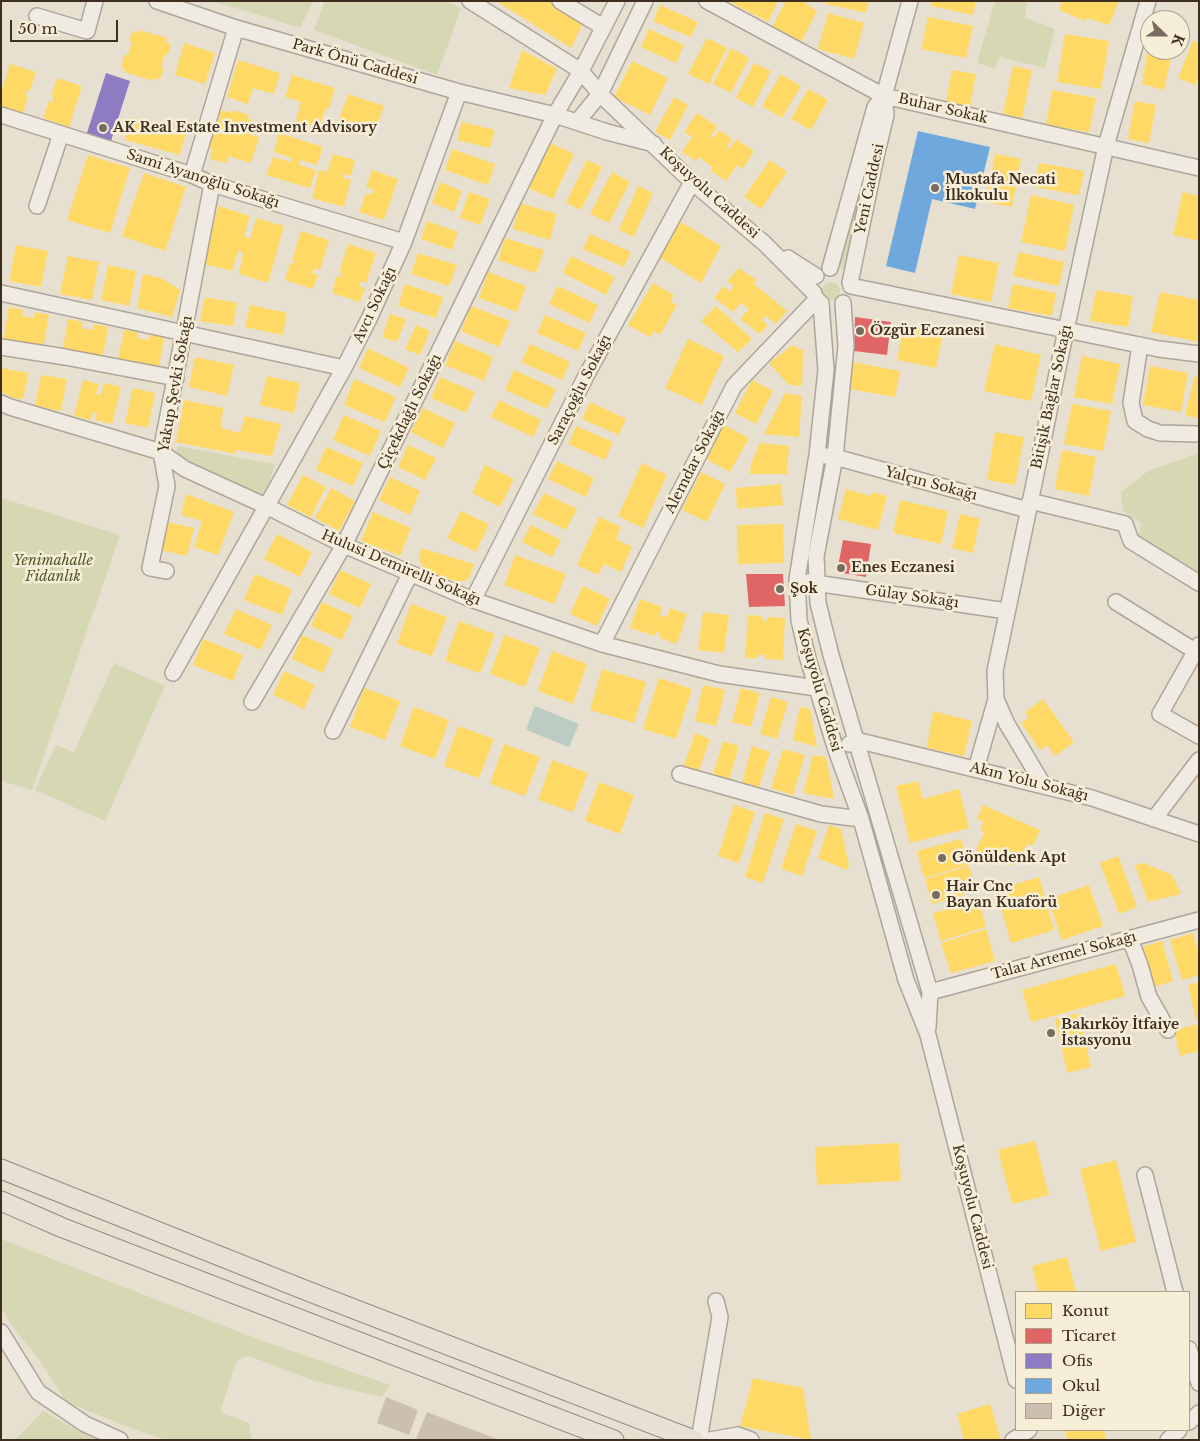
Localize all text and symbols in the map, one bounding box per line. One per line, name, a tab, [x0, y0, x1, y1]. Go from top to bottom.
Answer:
scale bar	[12, 10, 120, 42]
north arrow	[1140, 10, 1190, 60]
text: 50 m	[18, 19, 58, 38]
text: K	[1167, 32, 1188, 49]
street label: Park Önü Caddesi	[290, 36, 420, 88]
street label: Buhar Sokak	[897, 91, 989, 127]
place label: AK Real Estate Investment Advisory	[113, 120, 377, 136]
marker: AK Real Estate Investment Advisory	[97, 122, 109, 134]
street label: Yeni Caddesi	[852, 142, 888, 236]
street label: Koşuyolu Caddesi	[656, 144, 762, 242]
street label: Sami Ayanoğlu Sokağı	[124, 146, 282, 212]
place label: Mustafa Necati İlkokulu	[945, 172, 1056, 204]
marker: Mustafa Necati İlkokulu	[929, 182, 941, 194]
street label: Avcı Sokağı	[350, 264, 400, 346]
street label: Yakup Şevki Sokağı	[156, 314, 196, 454]
place label: Özgür Eczanesi	[870, 323, 985, 339]
street label: Bitişik Bağlar Sokağı	[1029, 323, 1075, 471]
marker: Özgür Eczanesi	[854, 325, 866, 337]
street label: Saraçoğlu Sokağı	[545, 332, 615, 448]
street label: Çiçekdağlı Sokağı	[375, 352, 445, 472]
street label: Alemdar Sokağı	[662, 407, 728, 517]
street label: Yalçın Sokağı	[883, 464, 979, 504]
street label: Hulusi Demirelli Sokağı	[319, 527, 483, 609]
park label: Yenimahalle Fidanlık	[13, 553, 93, 586]
place label: Enes Eczanesi	[851, 560, 955, 576]
marker: Enes Eczanesi	[835, 562, 847, 574]
place label: Şok	[790, 581, 818, 597]
street label: Gülay Sokağı	[864, 582, 960, 612]
marker: Şok	[774, 583, 786, 595]
street label: Koşuyolu Caddesi	[793, 626, 845, 754]
street label: Akın Yolu Sokağı	[968, 759, 1090, 805]
place label: Gönüldenk Apt	[952, 850, 1066, 866]
marker: Gönüldenk Apt	[936, 852, 948, 864]
place label: Hair Cnc Bayan Kuaförü	[946, 879, 1057, 912]
marker: Hair Cnc Bayan Kuaförü	[930, 889, 942, 901]
street label: Talat Artemel Sokağı	[990, 929, 1138, 983]
place label: Bakırköy İtfaiye İstasyonu	[1061, 1017, 1179, 1050]
marker: Bakırköy İtfaiye İstasyonu	[1045, 1027, 1057, 1039]
street label: Koşuyolu Caddesi	[948, 1143, 996, 1271]
legend	[1015, 1291, 1190, 1431]
text: Konut	[1062, 1301, 1109, 1320]
text: Ticaret	[1062, 1326, 1116, 1345]
text: Ofis	[1062, 1351, 1093, 1370]
text: Okul	[1062, 1376, 1100, 1395]
text: Diğer	[1062, 1401, 1105, 1420]

